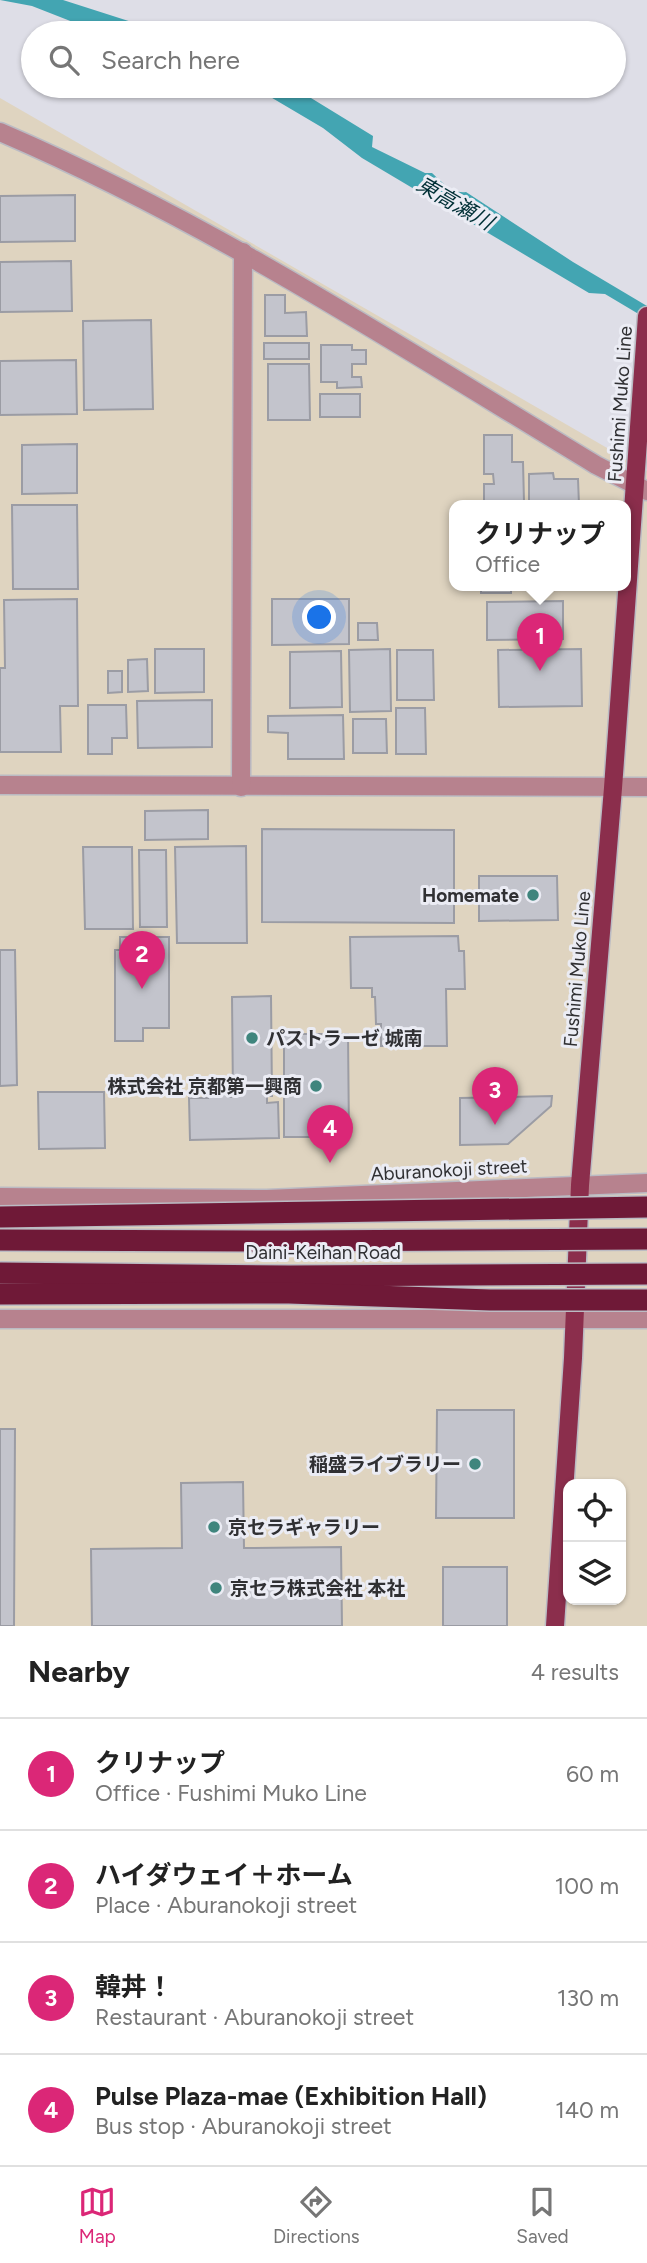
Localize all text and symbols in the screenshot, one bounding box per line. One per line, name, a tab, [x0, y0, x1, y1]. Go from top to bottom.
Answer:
search box	[21, 21, 626, 98]
icon: search	[45, 41, 83, 79]
text: Search here	[101, 44, 240, 76]
water label: 東高瀬川	[412, 171, 499, 236]
street label: Fushimi Muko Line	[603, 325, 637, 483]
popup	[449, 500, 631, 591]
text: クリナップ	[475, 518, 605, 550]
text: Office	[475, 550, 540, 578]
your location	[302, 600, 336, 634]
pin: 1	[517, 613, 563, 671]
place label: Homemate	[422, 884, 519, 907]
marker: Homemate	[525, 887, 541, 903]
street label: Fushimi Muko Line	[559, 890, 595, 1048]
pin: 2	[119, 931, 165, 989]
place label: パストラーゼ 城南	[266, 1027, 423, 1050]
marker: パストラーゼ 城南	[244, 1030, 260, 1046]
pin: 3	[472, 1067, 518, 1125]
place label: 株式会社 京都第一興商	[107, 1075, 302, 1098]
marker: 株式会社 京都第一興商	[308, 1078, 324, 1094]
pin: 4	[307, 1105, 353, 1163]
street label: Aburanokoji street	[370, 1154, 528, 1186]
street label: Daini-Keihan Road	[245, 1241, 401, 1264]
place label: 稲盛ライブラリー	[309, 1453, 461, 1476]
marker: 稲盛ライブラリー	[467, 1456, 483, 1472]
map controls	[563, 1479, 626, 1605]
button: locate	[563, 1479, 626, 1542]
place label: 京セラギャラリー	[228, 1516, 380, 1539]
marker: 京セラギャラリー	[206, 1519, 222, 1535]
button: layers	[563, 1542, 626, 1605]
place label: 京セラ株式会社 本社	[230, 1577, 406, 1600]
marker: 京セラ株式会社 本社	[208, 1580, 224, 1596]
text: Nearby	[28, 1653, 130, 1690]
text: 4 results	[531, 1658, 619, 1686]
text: クリナップ	[95, 1747, 225, 1779]
text: 1	[46, 1760, 56, 1788]
text: 60 m	[566, 1760, 619, 1788]
text: Office · Fushimi Muko Line	[95, 1779, 367, 1807]
text: ハイダウェイ＋ホーム	[95, 1859, 353, 1891]
text: 2	[44, 1872, 58, 1900]
text: 100 m	[555, 1872, 619, 1900]
text: Place · Aburanokoji street	[95, 1891, 357, 1919]
text: 韓丼！	[95, 1971, 173, 2003]
text: 3	[45, 1984, 57, 2012]
text: 130 m	[557, 1984, 619, 2012]
text: Restaurant · Aburanokoji street	[95, 2003, 414, 2031]
text: Pulse Plaza-mae (Exhibition Hall)	[95, 2080, 487, 2112]
text: 4	[44, 2096, 58, 2124]
text: 140 m	[555, 2096, 619, 2124]
text: Bus stop · Aburanokoji street	[95, 2112, 392, 2140]
tab: Map	[78, 2183, 116, 2248]
tab: Directions	[273, 2183, 360, 2248]
tab: Saved	[516, 2183, 569, 2248]

